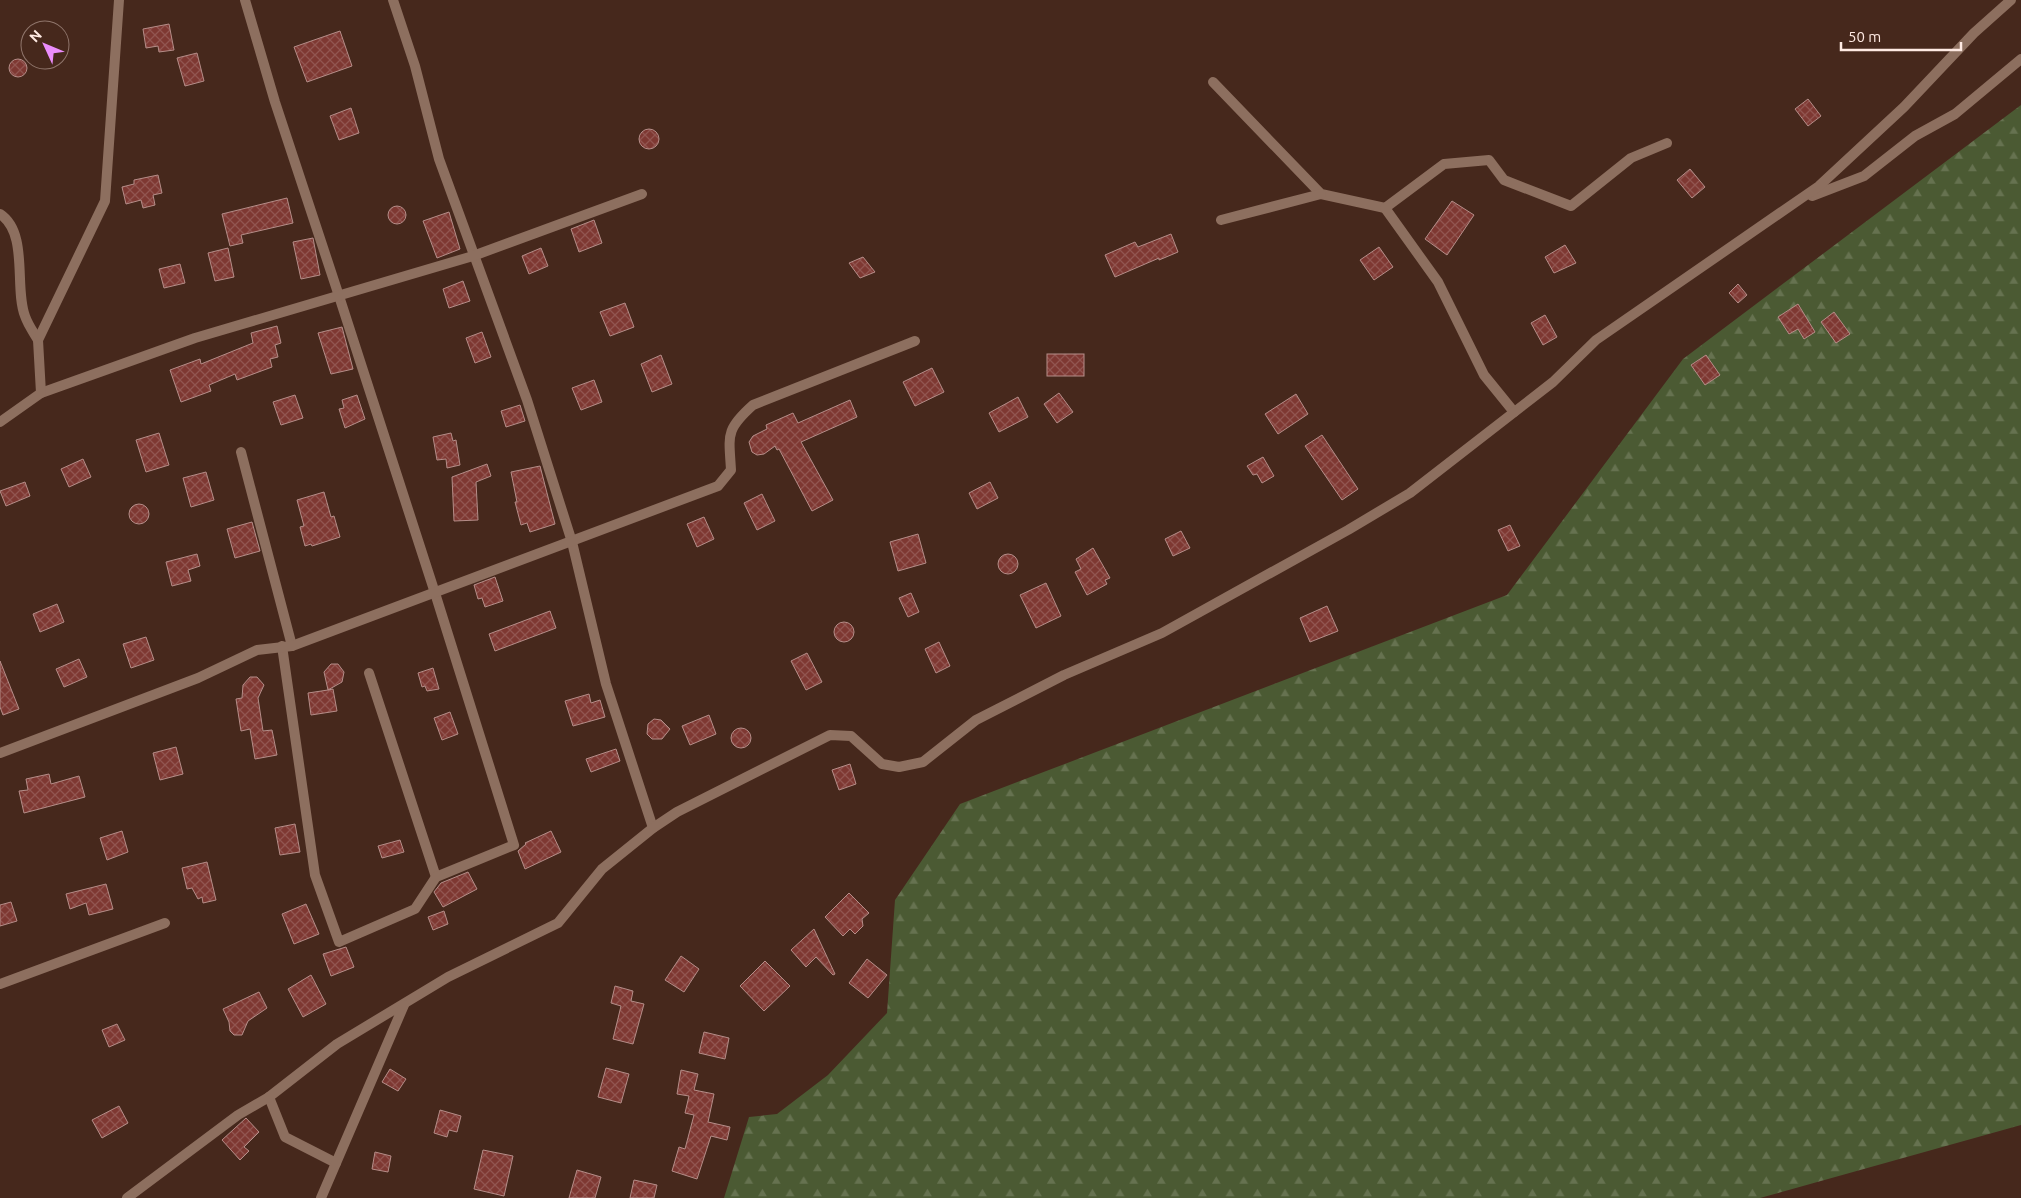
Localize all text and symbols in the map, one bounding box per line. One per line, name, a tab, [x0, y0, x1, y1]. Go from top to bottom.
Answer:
north arrow	[20, 20, 70, 70]
scale bar	[1841, 20, 1961, 52]
text: N	[26, 27, 45, 45]
text: 50 m	[1848, 28, 1881, 45]

